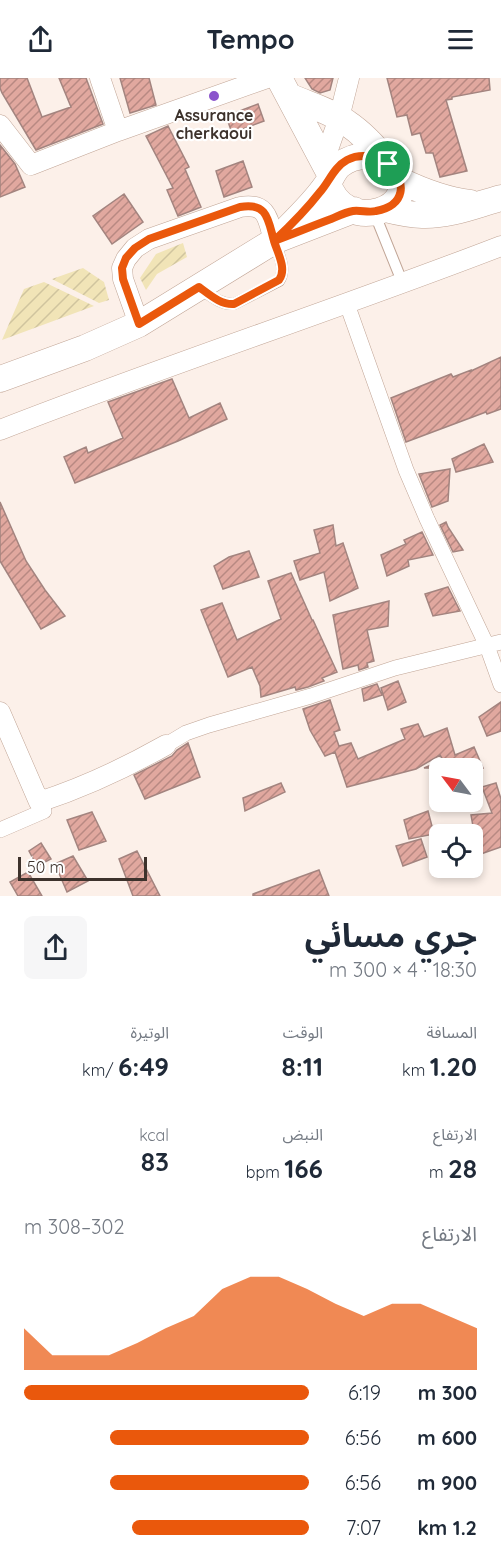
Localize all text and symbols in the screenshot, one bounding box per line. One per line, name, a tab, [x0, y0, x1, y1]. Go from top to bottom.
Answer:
text: Tempo	[206, 22, 295, 56]
icon: share	[24, 23, 57, 56]
icon: menu	[444, 23, 477, 56]
marker: Assurance cherkaoui	[207, 89, 221, 103]
place label: Assurance cherkaoui	[174, 105, 254, 143]
pin	[362, 138, 413, 189]
icon: arrive	[371, 147, 404, 180]
north arrow	[429, 758, 483, 812]
map controls	[429, 758, 483, 878]
button: locate	[429, 824, 483, 878]
scale bar	[18, 854, 147, 881]
text: 50 m	[27, 857, 64, 877]
text: جري مسائي	[305, 914, 477, 955]
button: share	[24, 916, 87, 979]
text: 18:30 · 4 × 300 m	[329, 957, 477, 982]
text: الوتيرة	[131, 1022, 169, 1042]
text: الوقت	[283, 1022, 323, 1042]
text: المسافة	[427, 1022, 477, 1042]
text: 6:49	[118, 1050, 169, 1083]
text: 8:11	[281, 1050, 323, 1083]
text: 1.20	[430, 1050, 477, 1083]
text: /km	[82, 1060, 118, 1080]
text: km	[402, 1060, 430, 1080]
text: النبض	[282, 1124, 323, 1144]
text: الارتفاع	[433, 1124, 477, 1144]
text: kcal	[139, 1125, 169, 1145]
text: 83	[141, 1145, 169, 1178]
text: 166	[284, 1152, 323, 1185]
text: 28	[448, 1152, 477, 1185]
text: bpm	[246, 1162, 284, 1182]
text: m	[429, 1162, 448, 1182]
text: 302–308 m	[24, 1214, 125, 1239]
text: الارتفاع	[422, 1221, 477, 1246]
text: 6:19	[348, 1380, 381, 1405]
text: 300 m	[418, 1380, 477, 1405]
text: 6:56	[345, 1425, 381, 1450]
text: 600 m	[417, 1425, 477, 1450]
text: 6:56	[345, 1470, 381, 1495]
text: 900 m	[417, 1470, 477, 1495]
text: 7:07	[346, 1515, 381, 1540]
text: 1.2 km	[417, 1515, 477, 1540]

